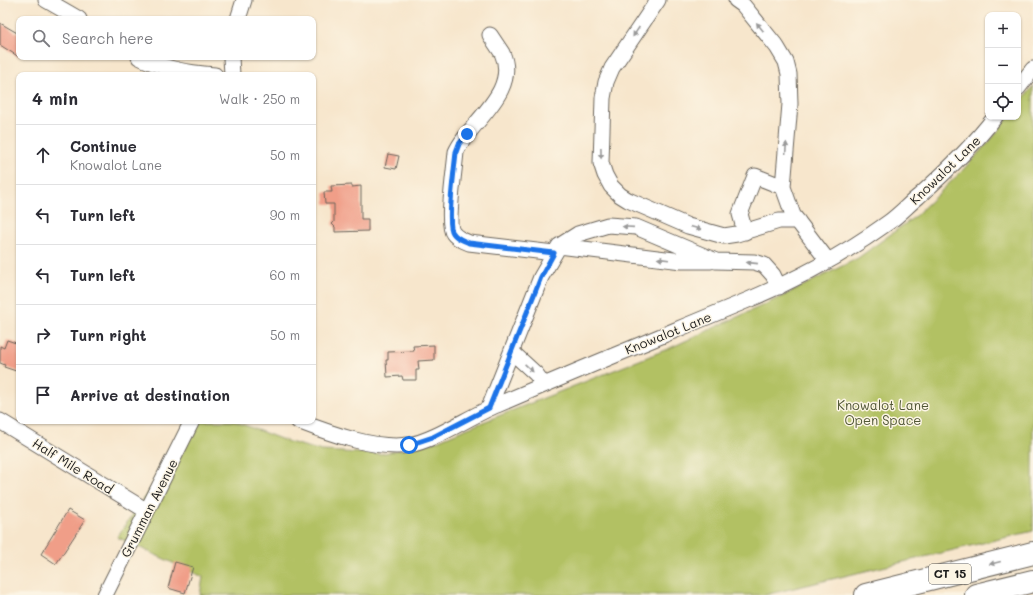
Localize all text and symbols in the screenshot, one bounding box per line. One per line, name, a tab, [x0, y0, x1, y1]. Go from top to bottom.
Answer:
map controls	[985, 12, 1021, 120]
button: +	[985, 12, 1021, 48]
search box	[16, 16, 316, 60]
one-way arrow	[756, 21, 765, 32]
icon: search	[30, 27, 52, 49]
one-way arrow	[632, 27, 640, 37]
text: Search here	[62, 28, 153, 48]
button: −	[985, 48, 1021, 84]
button: locate	[985, 84, 1021, 120]
text: 4 min	[32, 87, 78, 109]
text: Walk · 250 m	[219, 90, 300, 107]
route end	[458, 125, 476, 143]
street label: Knowalot Lane	[906, 132, 984, 208]
text: Continue	[70, 136, 137, 156]
one-way arrow	[783, 142, 790, 154]
icon: ahead	[32, 144, 54, 166]
text: 50 m	[270, 146, 300, 163]
one-way arrow	[598, 147, 604, 160]
text: Knowalot Lane	[70, 156, 162, 173]
icon: left	[32, 204, 54, 226]
text: Turn left	[70, 205, 135, 225]
text: 90 m	[270, 206, 300, 223]
one-way arrow	[622, 223, 635, 230]
one-way arrow	[690, 225, 702, 231]
one-way arrow	[657, 256, 669, 262]
one-way arrow	[745, 260, 758, 266]
icon: left	[32, 264, 54, 286]
text: Turn left	[70, 265, 135, 285]
text: 60 m	[270, 266, 300, 283]
street label: Knowalot Lane	[622, 307, 714, 358]
icon: right	[32, 324, 54, 346]
text: Turn right	[70, 325, 147, 345]
text: 50 m	[270, 326, 300, 343]
one-way arrow	[523, 363, 534, 372]
icon: arrive	[32, 384, 54, 406]
text: Arrive at destination	[70, 385, 230, 405]
park label: Knowalot Lane Open Space	[837, 396, 929, 428]
street label: Half Mile Road	[30, 434, 117, 497]
route start	[400, 436, 418, 454]
street label: Grumman Avenue	[116, 456, 181, 560]
one-way arrow	[989, 560, 1001, 566]
road number: CT 15	[929, 564, 971, 584]

